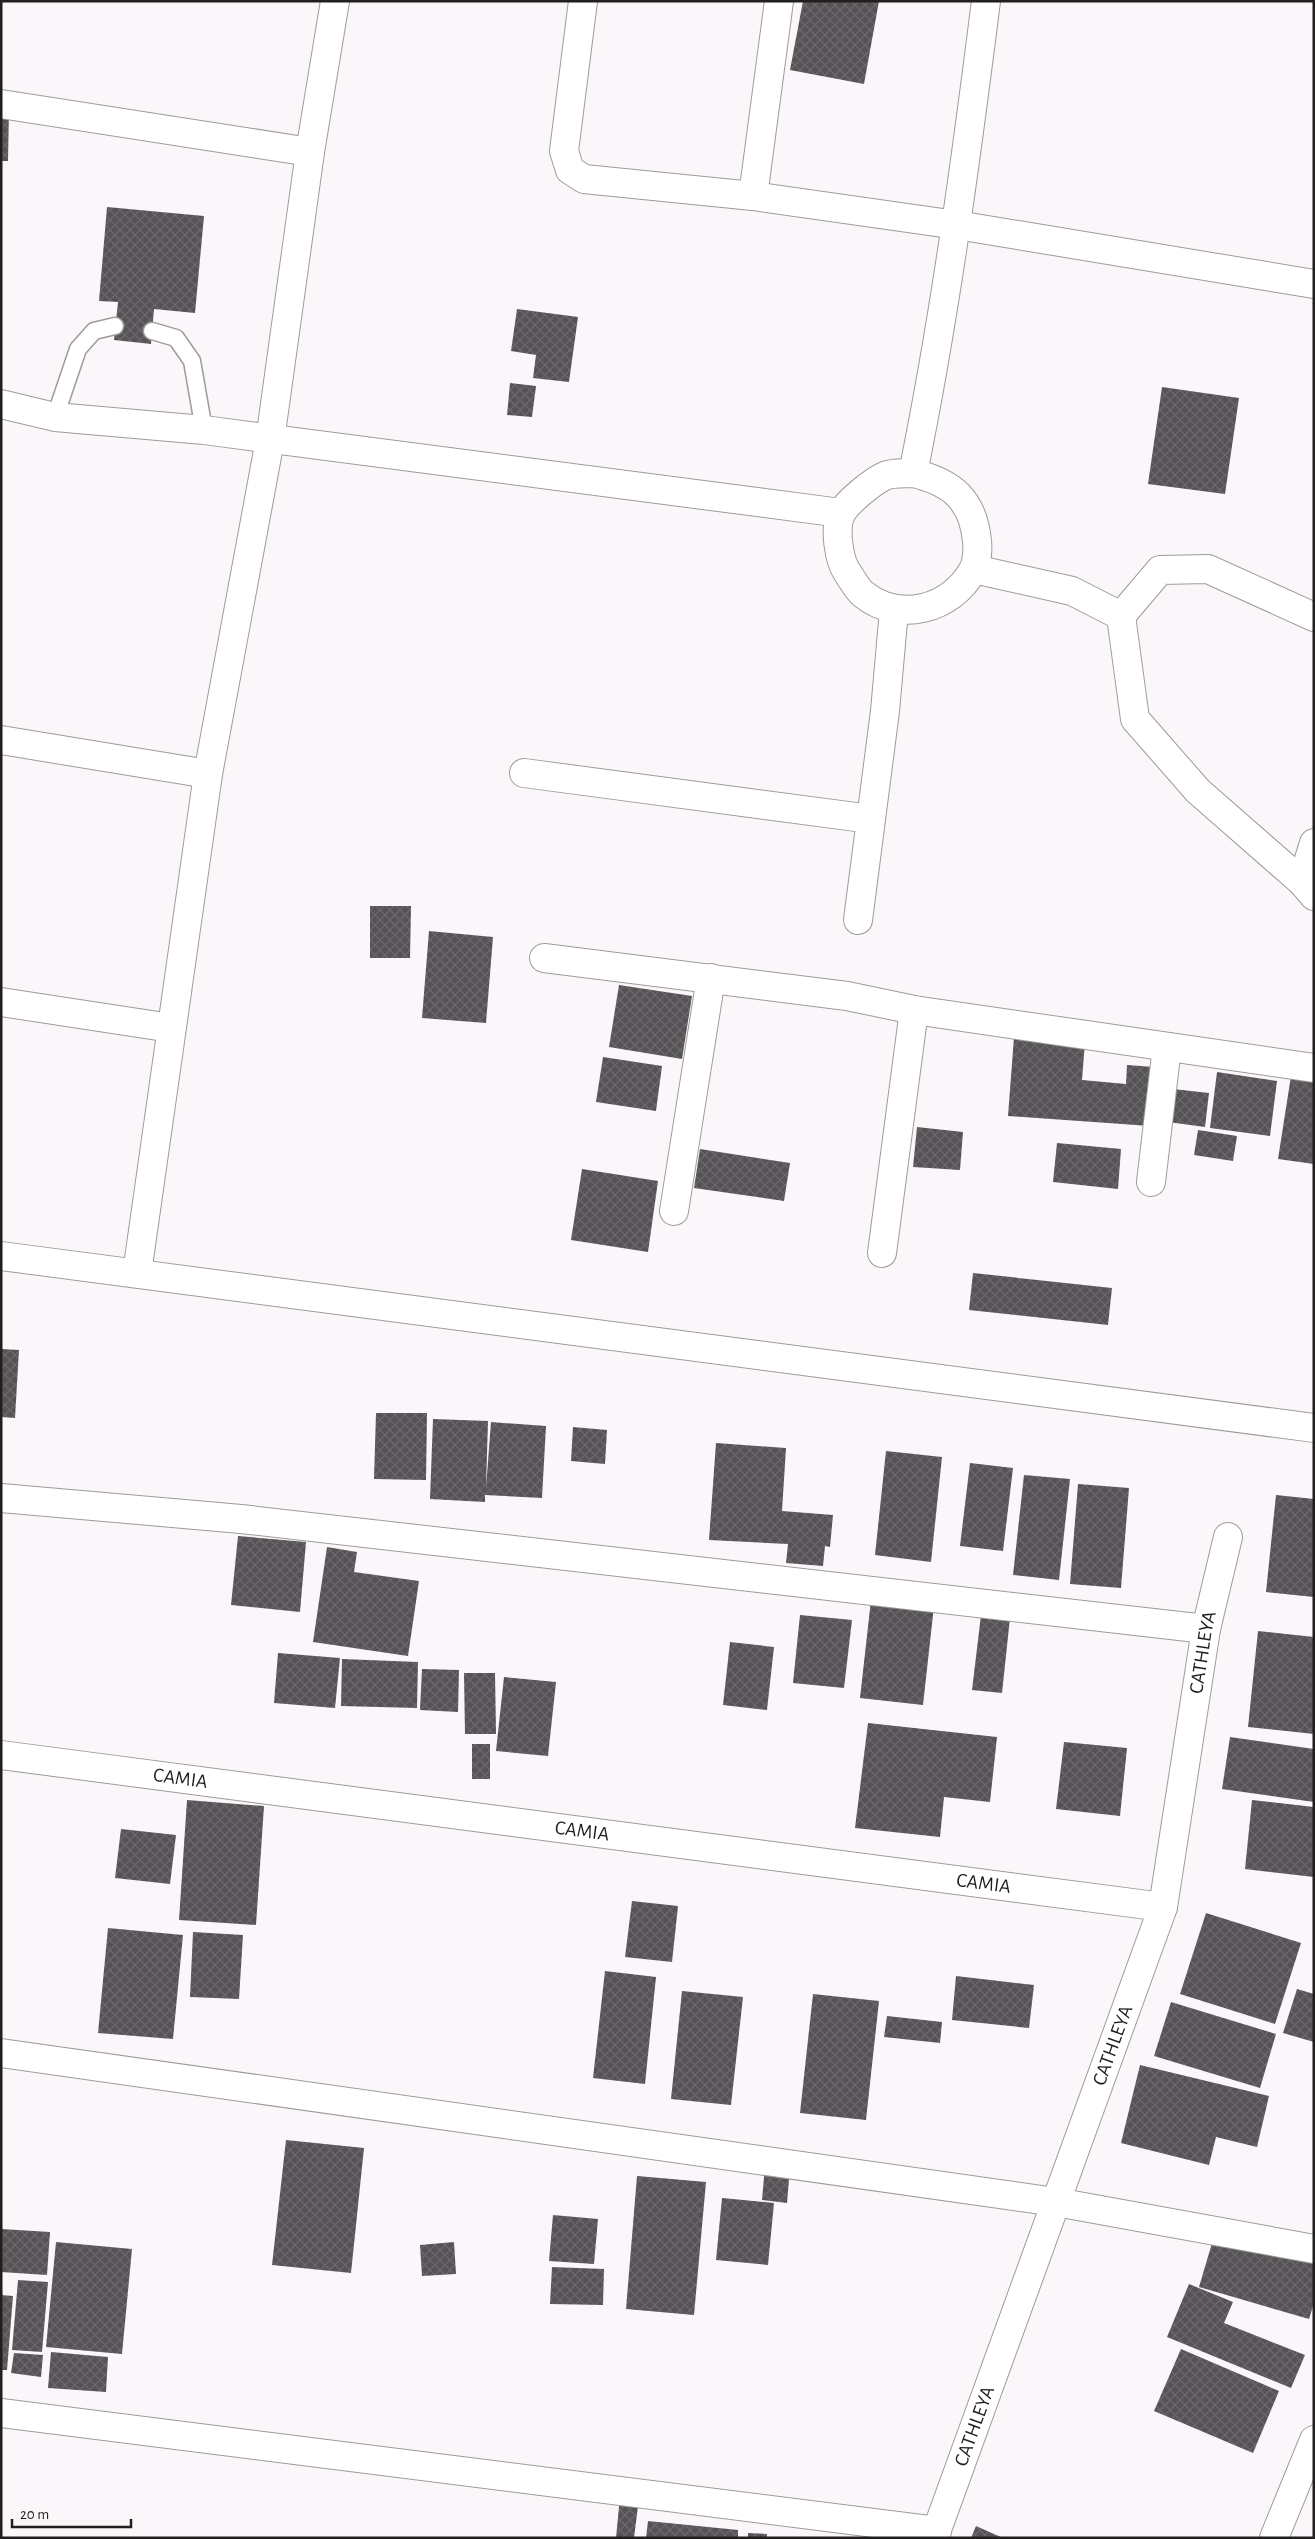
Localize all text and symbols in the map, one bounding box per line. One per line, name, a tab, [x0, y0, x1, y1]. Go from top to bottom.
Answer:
street label: CATHLEYA	[1186, 1609, 1220, 1695]
street label: CAMIA	[152, 1765, 209, 1792]
street label: CAMIA	[554, 1818, 611, 1845]
street label: CAMIA	[955, 1870, 1012, 1897]
street label: CATHLEYA	[1089, 2002, 1137, 2088]
street label: CATHLEYA	[951, 2383, 998, 2469]
scale bar	[12, 2496, 131, 2528]
text: 20 m	[20, 2507, 49, 2522]

